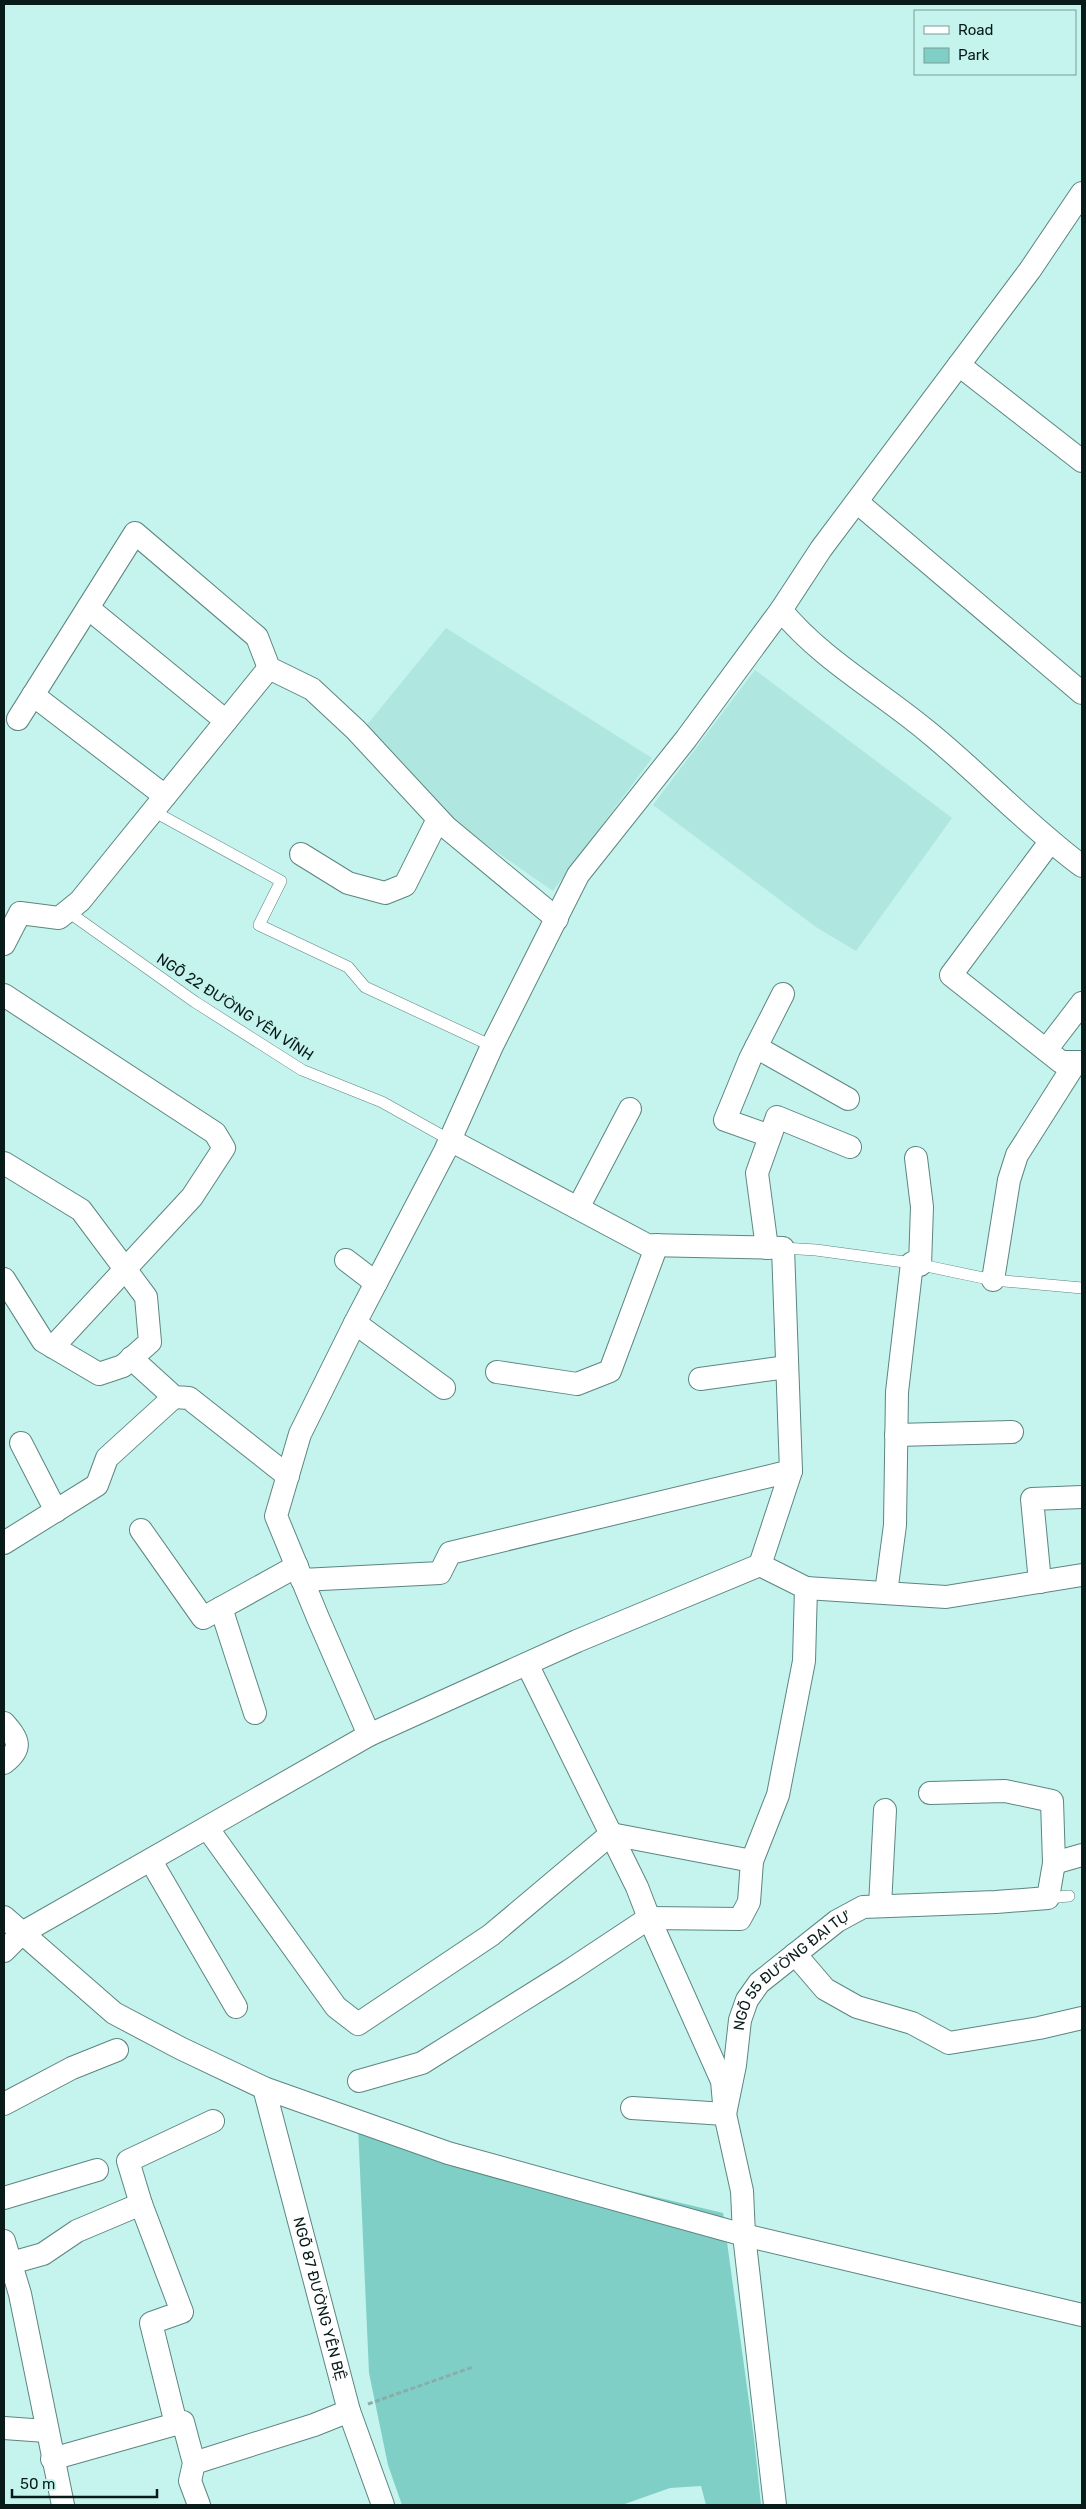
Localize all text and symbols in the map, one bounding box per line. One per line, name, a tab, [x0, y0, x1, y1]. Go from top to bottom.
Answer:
legend	[914, 10, 1076, 75]
text: Road	[958, 21, 994, 39]
text: Park	[958, 46, 989, 64]
street label: NGÕ 22 ĐƯỜNG YÊN VĨNH	[153, 950, 317, 1064]
street label: NGÕ 55 ĐƯỜNG ĐẠI TỰ	[730, 1906, 854, 2031]
street label: NGÕ 87 ĐƯỜNG YÊN BỆ	[289, 2215, 350, 2383]
scale bar	[12, 2466, 158, 2498]
text: 50 m	[20, 2475, 55, 2493]

